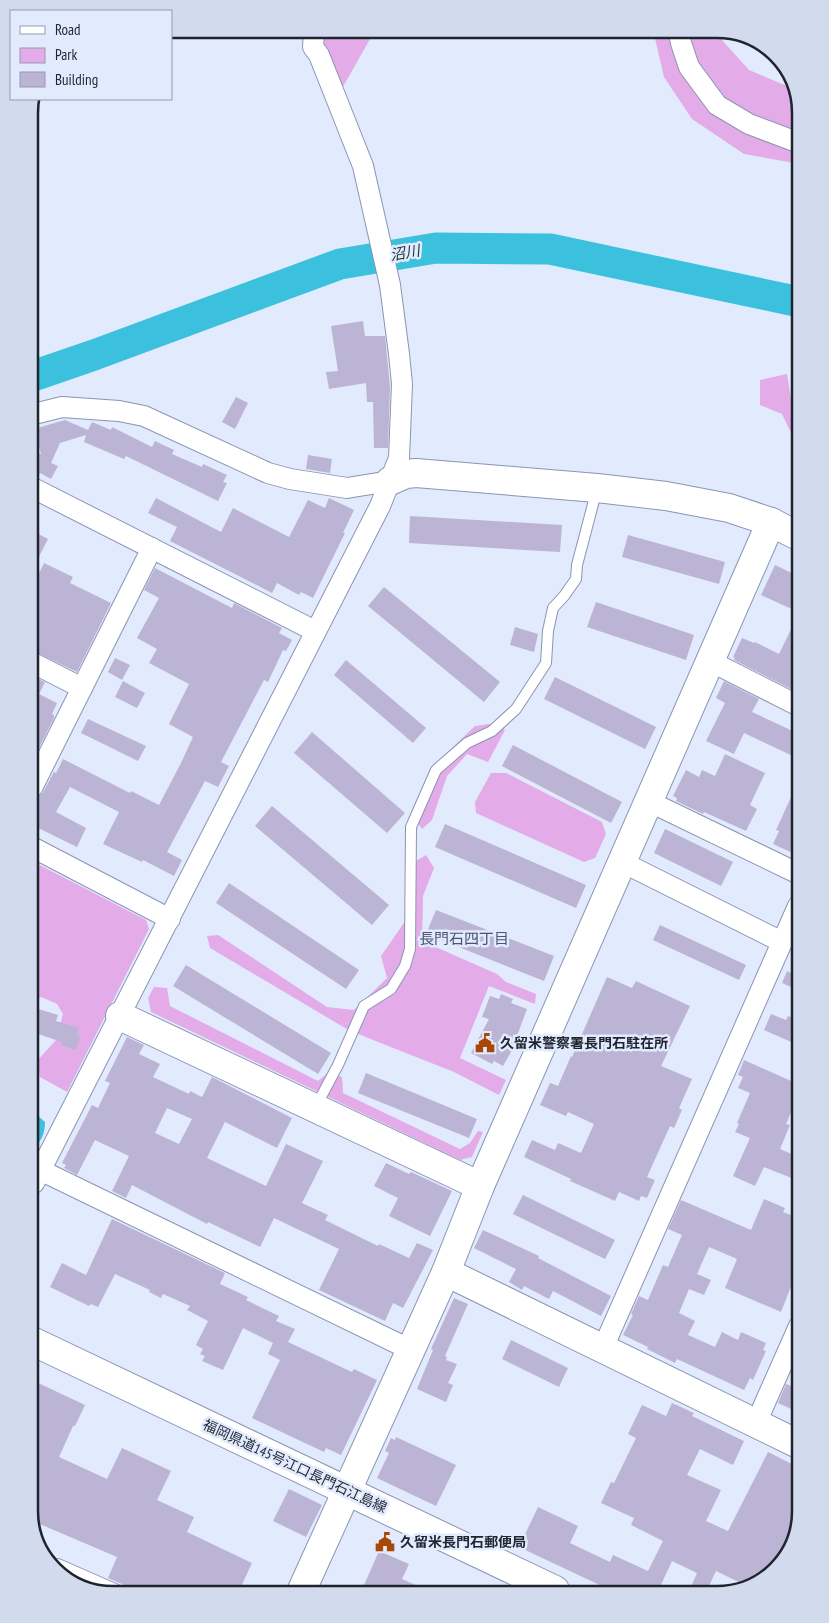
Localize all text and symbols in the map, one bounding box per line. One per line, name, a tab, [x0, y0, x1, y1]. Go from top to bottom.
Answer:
legend	[10, 10, 172, 100]
text: Road	[55, 20, 81, 39]
text: Park	[55, 45, 77, 64]
text: Building	[55, 70, 98, 89]
water label: 沼川	[388, 240, 423, 264]
district label: 長門石四丁目	[419, 929, 509, 948]
public building icon: 久留米警察署長門石駐在所	[474, 1032, 496, 1054]
place label: 久留米警察署長門石駐在所	[500, 1034, 668, 1052]
street label: 福岡県道145号江口長門石江島線	[200, 1415, 390, 1517]
public building icon: 久留米長門石郵便局	[374, 1531, 396, 1553]
place label: 久留米長門石郵便局	[400, 1533, 526, 1551]

